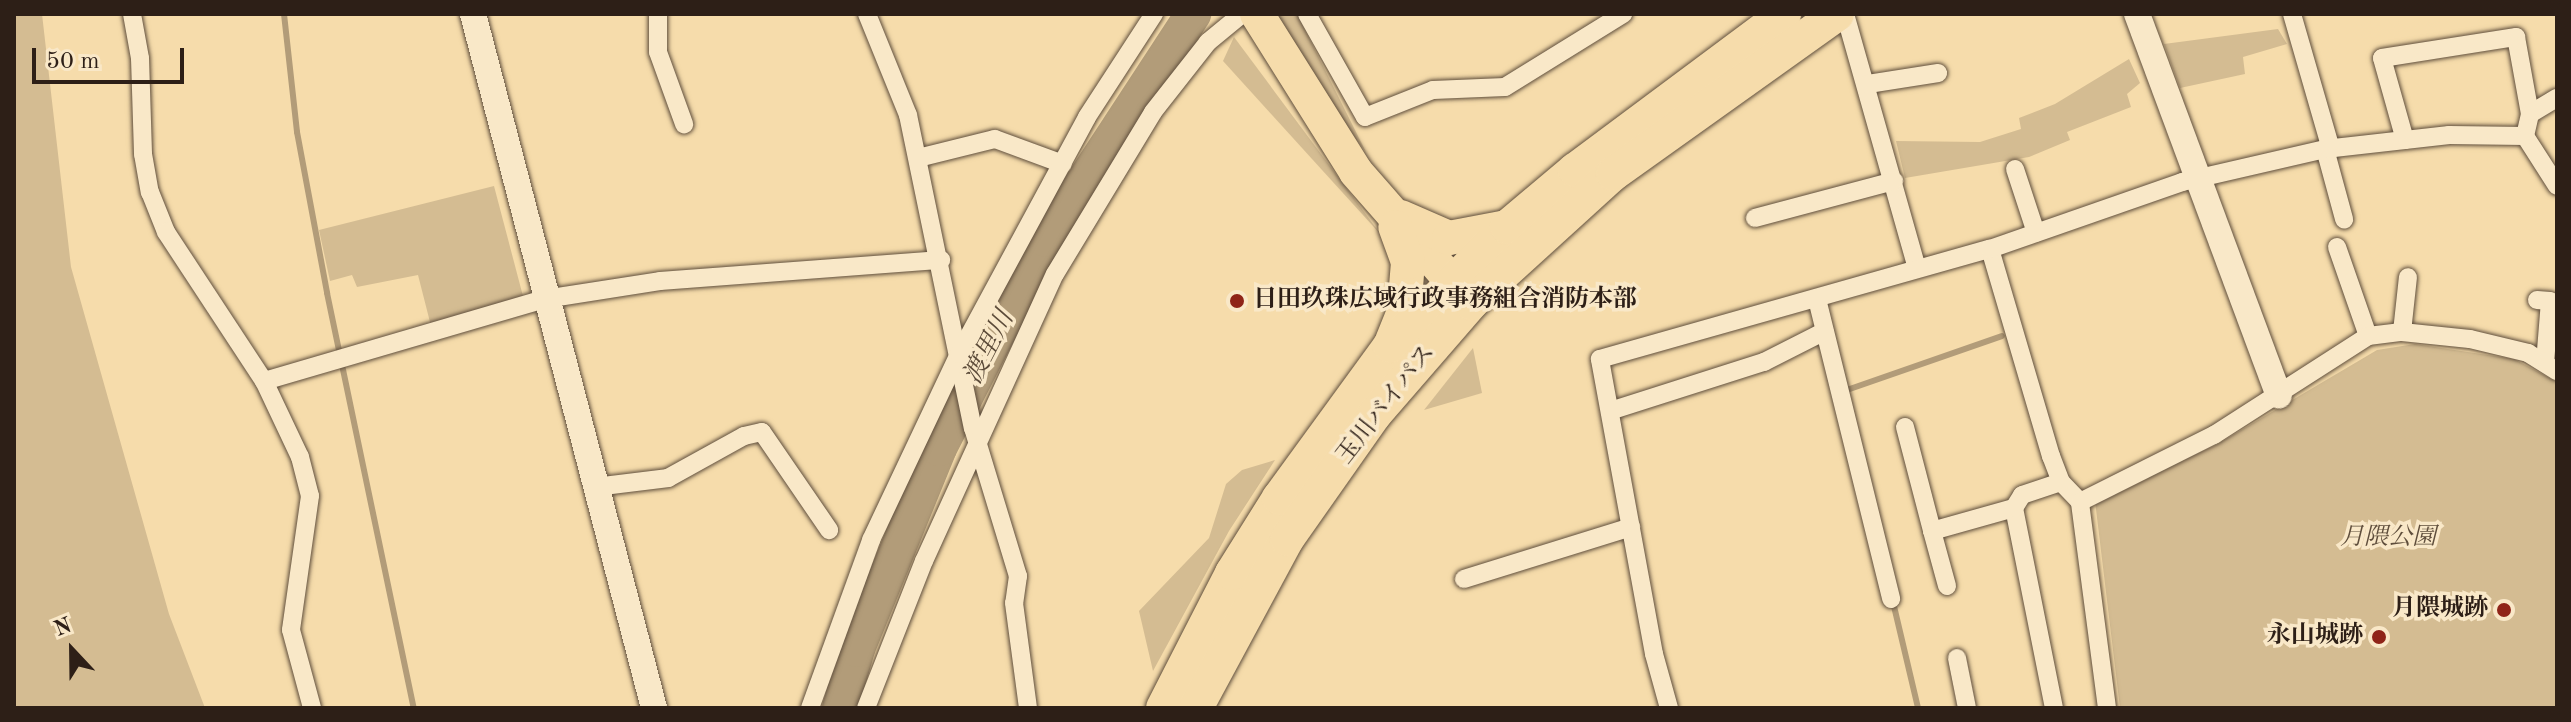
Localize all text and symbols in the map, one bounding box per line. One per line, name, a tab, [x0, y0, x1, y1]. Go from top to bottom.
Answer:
scale bar	[36, 32, 188, 82]
text: 50 m	[46, 50, 100, 74]
place label: 日田玖珠広域行政事務組合消防本部	[1253, 287, 1637, 315]
marker: 日田玖珠広域行政事務組合消防本部	[1228, 292, 1246, 310]
water label: 渡里川	[958, 306, 1022, 390]
street label: 玉川バイパス	[1331, 339, 1443, 471]
park label: 月隈公園	[2340, 525, 2436, 553]
place label: 月隈城跡	[2392, 596, 2488, 624]
marker: 月隈城跡	[2495, 601, 2513, 619]
north arrow	[32, 610, 112, 690]
text: N	[51, 614, 75, 641]
place label: 永山城跡	[2267, 623, 2363, 651]
marker: 永山城跡	[2370, 628, 2388, 646]

